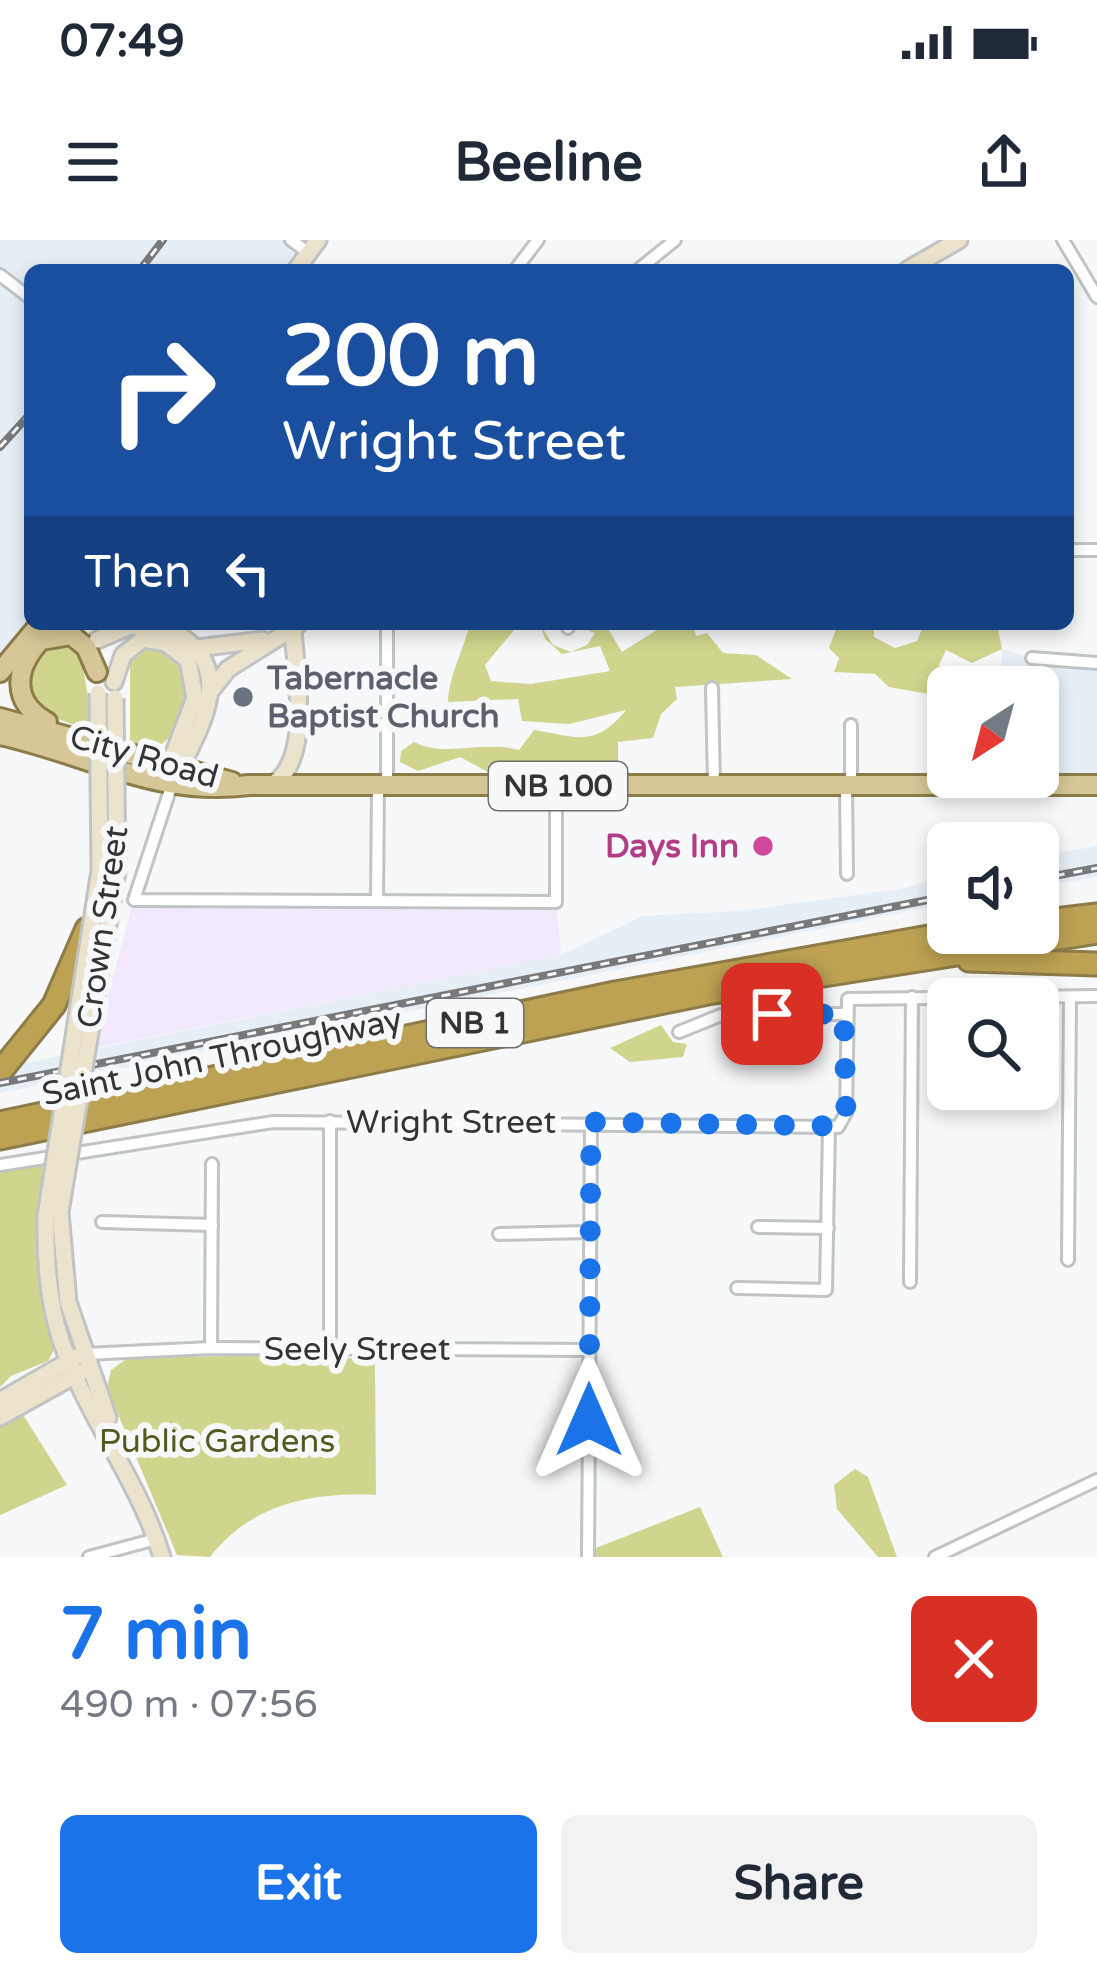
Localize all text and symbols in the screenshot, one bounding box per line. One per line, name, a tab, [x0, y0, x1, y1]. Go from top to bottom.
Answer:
text: 07:49	[60, 15, 185, 69]
icon: menu	[60, 129, 126, 195]
icon: share	[971, 129, 1037, 195]
text: Beeline	[454, 130, 643, 195]
text: 200 m	[282, 307, 539, 408]
icon: right	[84, 312, 240, 468]
text: Wright Street	[282, 409, 626, 474]
icon: left	[215, 540, 281, 606]
text: Then	[84, 546, 191, 600]
place label: Tabernacle Baptist Church	[266, 659, 500, 736]
north arrow	[927, 666, 1059, 798]
map controls	[927, 666, 1059, 1110]
marker: Tabernacle Baptist Church	[230, 684, 256, 710]
street label: City Road	[65, 717, 223, 797]
road number: NB 100	[489, 762, 627, 810]
button: sound	[927, 822, 1059, 954]
street label: Crown Street	[70, 823, 136, 1031]
place label: Days Inn	[605, 827, 739, 866]
marker: Days Inn	[750, 833, 776, 859]
pin	[721, 963, 823, 1065]
button: search	[927, 978, 1059, 1110]
icon: arrive	[739, 981, 805, 1047]
road number: NB 1	[427, 999, 523, 1047]
street label: Saint John Throughway	[38, 1000, 406, 1114]
street label: Wright Street	[346, 1103, 556, 1142]
street label: Seely Street	[264, 1330, 450, 1369]
position arrow	[526, 1357, 652, 1483]
park label: Public Gardens	[99, 1422, 335, 1461]
text: 7 min	[60, 1592, 252, 1679]
button: close	[911, 1596, 1037, 1722]
text: 490 m · 07:56	[60, 1681, 318, 1728]
button: Exit	[60, 1815, 537, 1953]
button: Share	[561, 1815, 1037, 1953]

